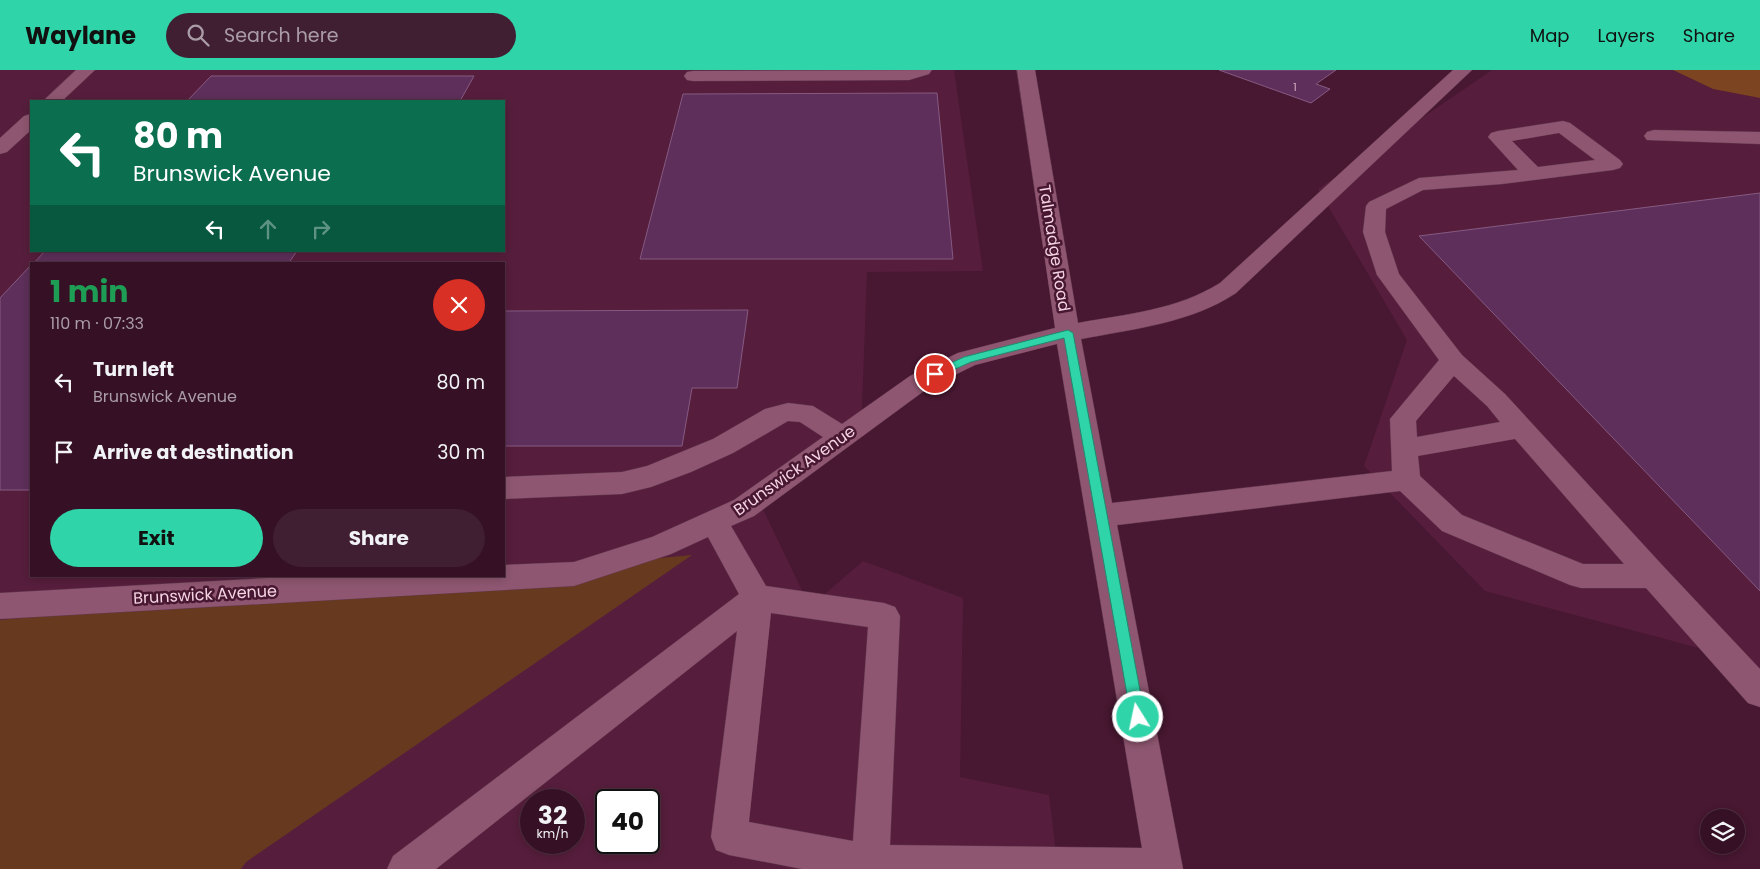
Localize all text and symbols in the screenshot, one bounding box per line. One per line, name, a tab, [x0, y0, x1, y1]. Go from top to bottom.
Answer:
search box	[166, 13, 516, 58]
text: Waylane	[25, 19, 136, 52]
icon: search	[184, 21, 212, 49]
text: Search here	[224, 22, 339, 49]
text: Map	[1530, 23, 1570, 48]
text: Layers	[1598, 23, 1655, 48]
text: Share	[1683, 23, 1735, 48]
house number: 1	[1293, 79, 1297, 95]
text: 80 m	[133, 111, 223, 160]
icon: left	[50, 120, 115, 185]
text: Brunswick Avenue	[133, 158, 331, 189]
street label: Talmadge Road	[1033, 183, 1076, 313]
icon: left	[201, 215, 229, 243]
icon: ahead	[254, 215, 282, 243]
icon: right	[307, 215, 335, 243]
text: 1 min	[50, 270, 128, 313]
button: close	[433, 279, 485, 331]
text: 110 m · 07:33	[50, 312, 144, 335]
pin	[914, 353, 956, 395]
text: Turn left	[93, 356, 174, 383]
icon: arrive	[921, 360, 949, 388]
icon: left	[50, 368, 78, 396]
text: 80 m	[436, 369, 485, 396]
text: Brunswick Avenue	[93, 385, 237, 408]
street label: Brunswick Avenue	[729, 420, 860, 521]
icon: arrive	[50, 438, 78, 466]
text: Arrive at destination	[93, 439, 294, 466]
text: 30 m	[437, 439, 485, 466]
button: Exit	[50, 509, 263, 567]
button: Share	[273, 509, 485, 567]
street label: Brunswick Avenue	[133, 579, 278, 610]
position arrow	[1111, 690, 1163, 742]
speed limit sign: 40	[595, 789, 660, 854]
text: 32	[538, 798, 567, 833]
map controls	[1700, 809, 1745, 854]
button: layers	[1700, 809, 1745, 854]
text: km/h	[537, 825, 568, 842]

